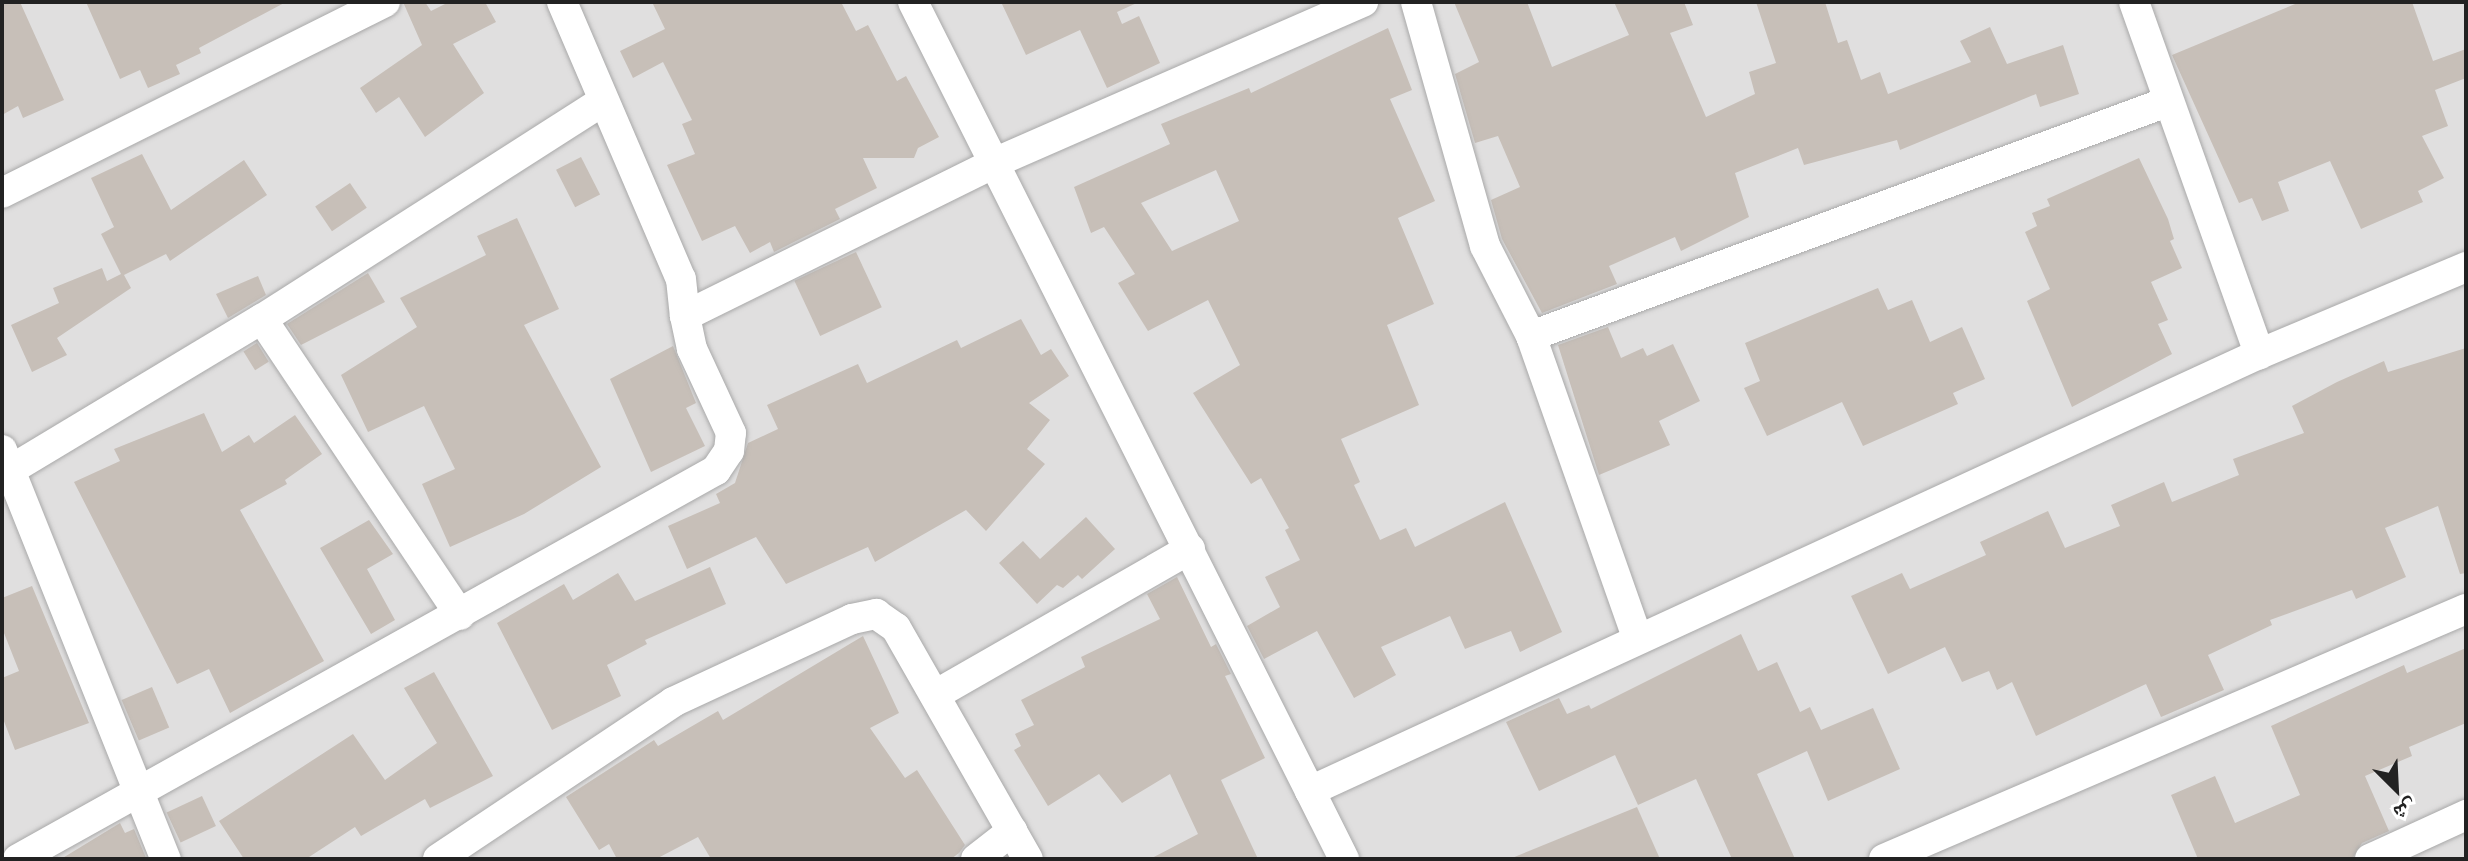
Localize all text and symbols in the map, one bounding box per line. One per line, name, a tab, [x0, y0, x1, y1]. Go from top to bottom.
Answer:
north arrow	[2356, 749, 2436, 829]
text: ش	[2389, 792, 2423, 829]

